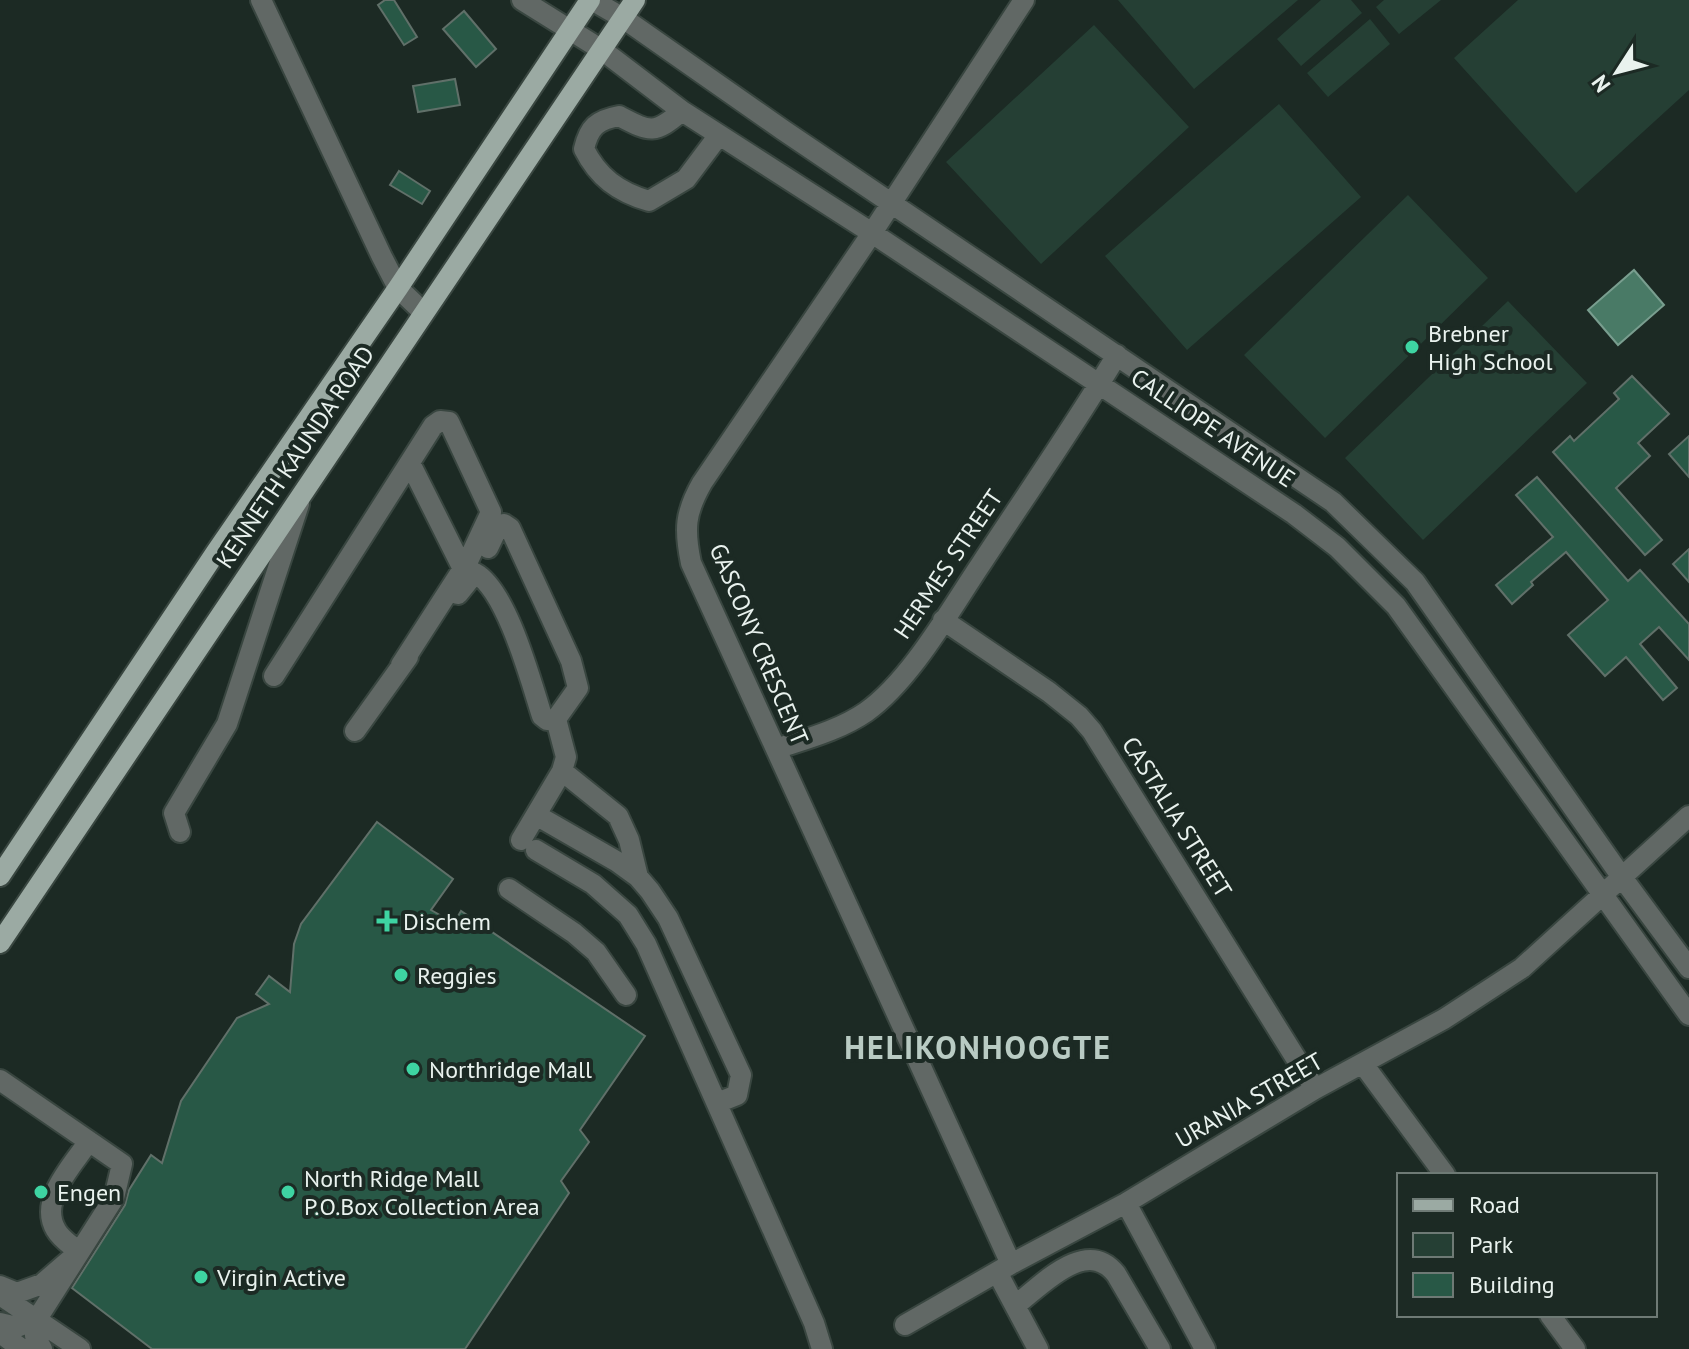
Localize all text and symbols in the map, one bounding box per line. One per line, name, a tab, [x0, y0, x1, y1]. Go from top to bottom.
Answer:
north arrow	[1577, 32, 1657, 112]
text: N	[1585, 70, 1616, 98]
place label: Brebner High School	[1428, 318, 1552, 377]
marker: Brebner High School	[1403, 338, 1421, 356]
street label: KENNETH KAUNDA ROAD	[209, 340, 381, 574]
street label: CALLIOPE AVENUE	[1125, 362, 1301, 494]
street label: HERMES STREET	[887, 483, 1009, 645]
street label: GASCONY CRESCENT	[703, 539, 815, 749]
street label: CASTALIA STREET	[1115, 731, 1239, 903]
place label: Dischem	[403, 906, 491, 937]
marker: Dischem	[378, 912, 396, 930]
place label: Reggies	[417, 960, 497, 991]
marker: Reggies	[392, 966, 410, 984]
district label: HELIKONHOOGTE	[844, 1026, 1112, 1068]
street label: URANIA STREET	[1170, 1045, 1328, 1155]
place label: Northridge Mall	[429, 1054, 592, 1085]
marker: Northridge Mall	[404, 1060, 422, 1078]
place label: North Ridge Mall P.O.Box Collection Area	[304, 1163, 540, 1222]
legend	[1397, 1173, 1657, 1317]
place label: Engen	[57, 1177, 121, 1208]
marker: Engen	[32, 1183, 50, 1201]
marker: North Ridge Mall P.O.Box Collection Area	[279, 1183, 297, 1201]
text: Road	[1469, 1189, 1520, 1220]
text: Park	[1469, 1229, 1514, 1260]
place label: Virgin Active	[216, 1262, 346, 1293]
marker: Virgin Active	[192, 1268, 210, 1286]
text: Building	[1469, 1269, 1555, 1300]

